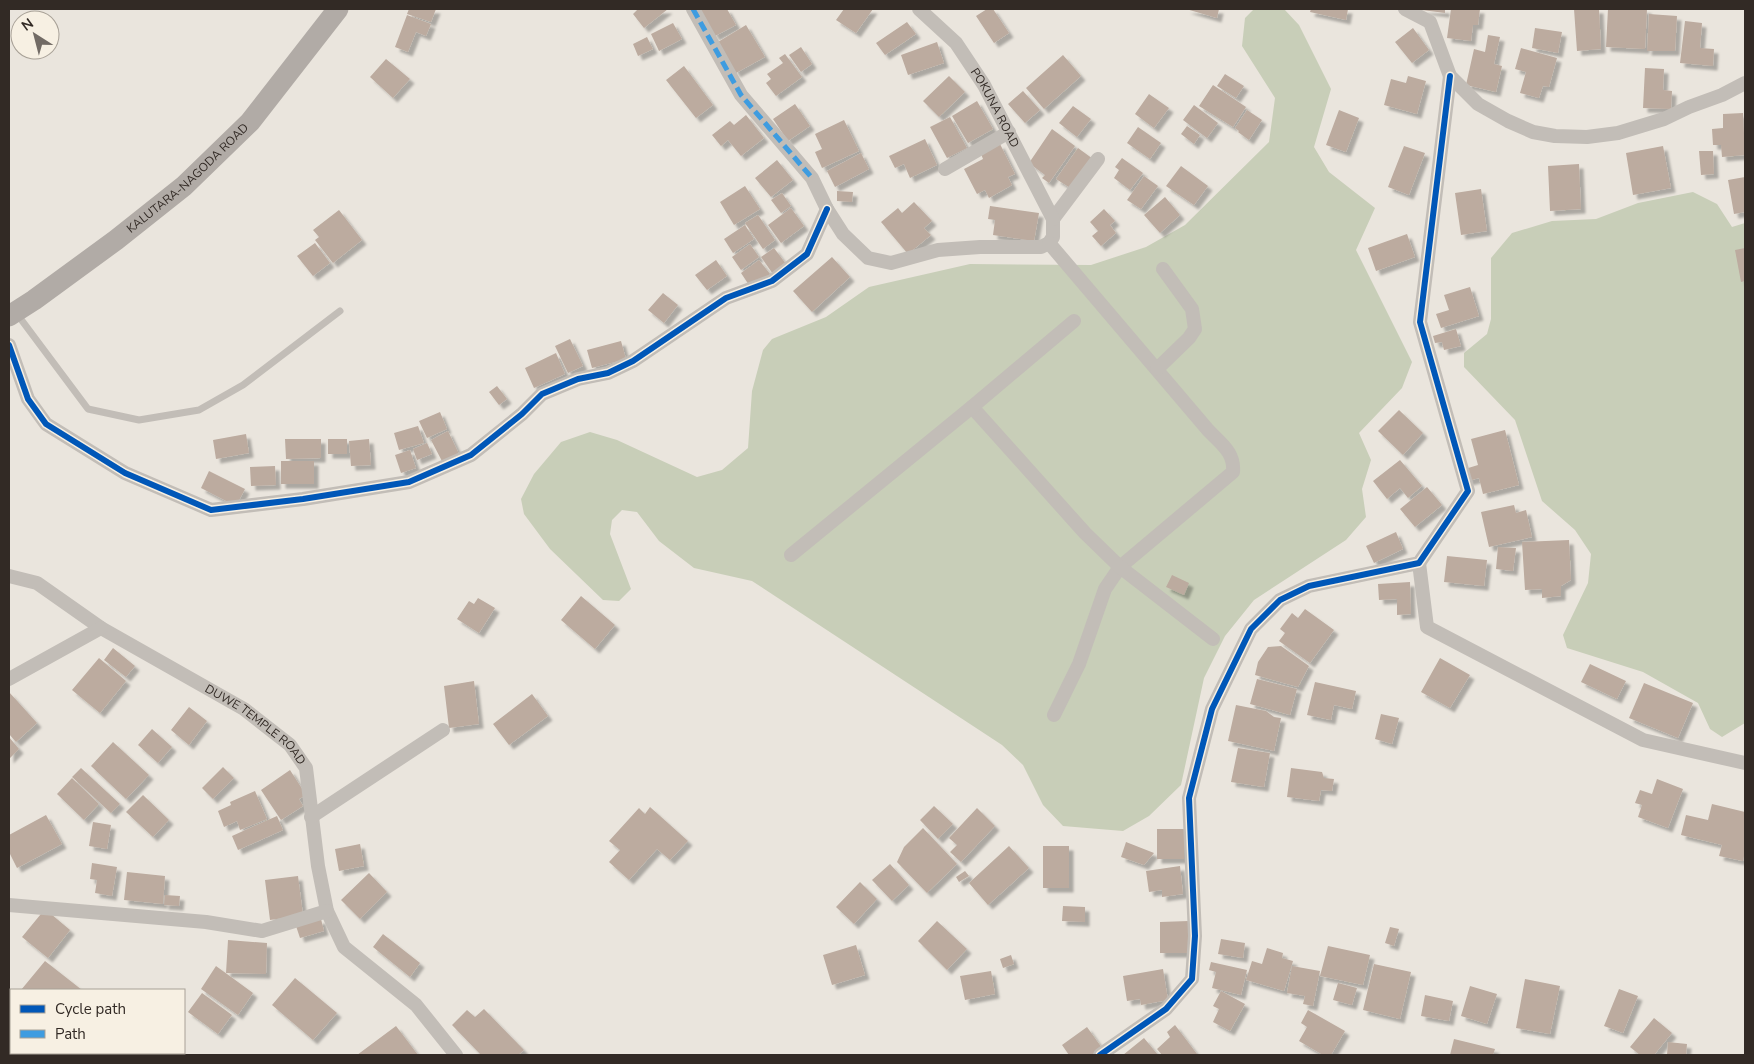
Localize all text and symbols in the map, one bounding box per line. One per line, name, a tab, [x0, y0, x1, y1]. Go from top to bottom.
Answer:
north arrow	[10, 10, 60, 60]
text: N	[18, 14, 37, 36]
street label: POKUNA ROAD	[967, 65, 1023, 150]
street label: KALUTARA-NAGODA ROAD	[123, 120, 252, 237]
street label: DUWE TEMPLE ROAD	[202, 681, 309, 768]
legend	[10, 989, 185, 1054]
text: Cycle path	[55, 999, 126, 1019]
text: Path	[55, 1024, 86, 1044]

